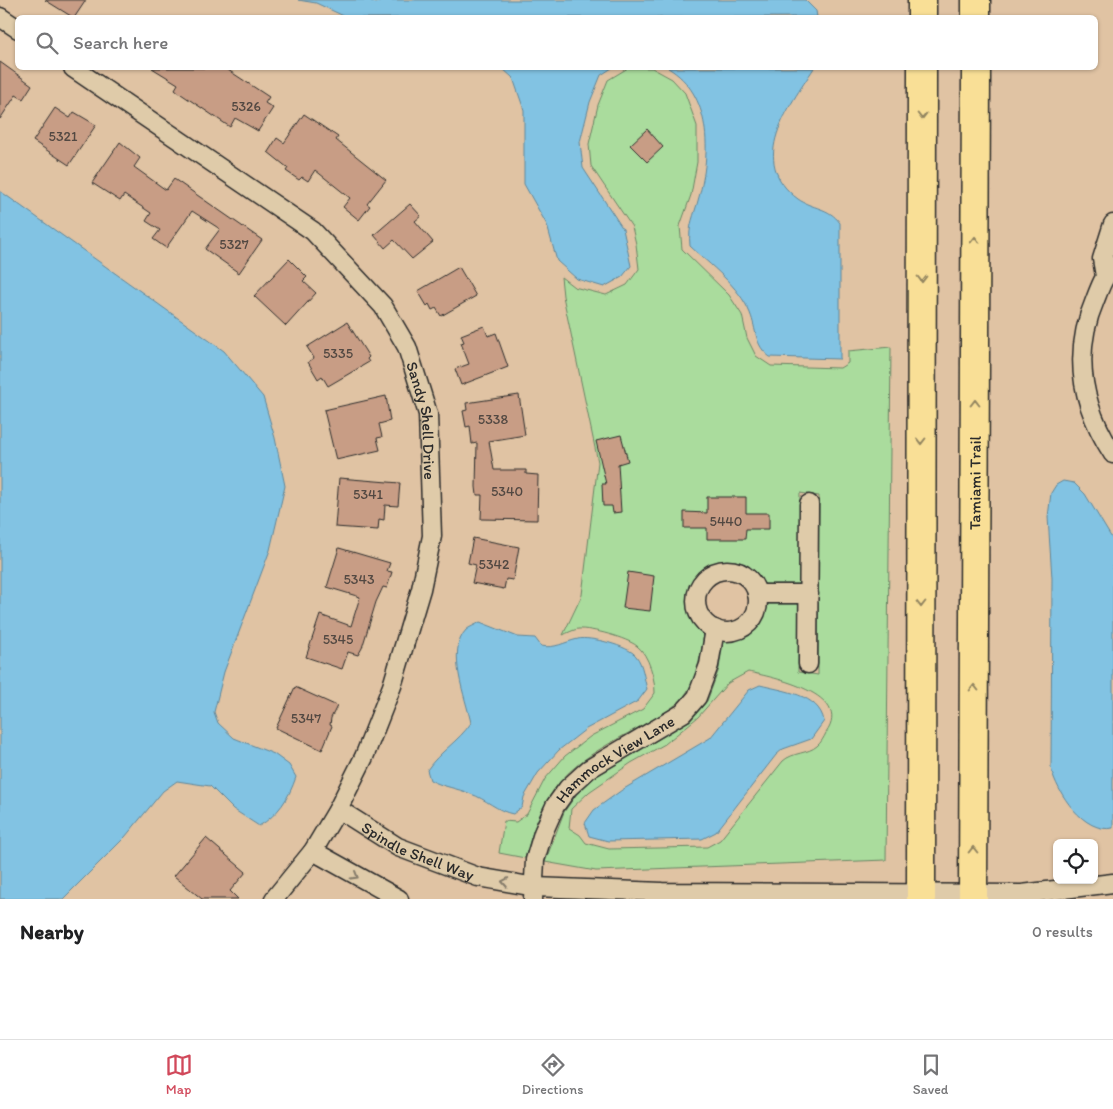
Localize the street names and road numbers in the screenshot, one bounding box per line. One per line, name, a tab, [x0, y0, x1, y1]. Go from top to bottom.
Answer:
street label: Sandy Shell Drive	[402, 359, 439, 480]
street label: Tamiami Trail	[965, 435, 985, 530]
street label: Hammock View Lane	[551, 711, 678, 807]
street label: Spindle Shell Way	[358, 818, 477, 885]

